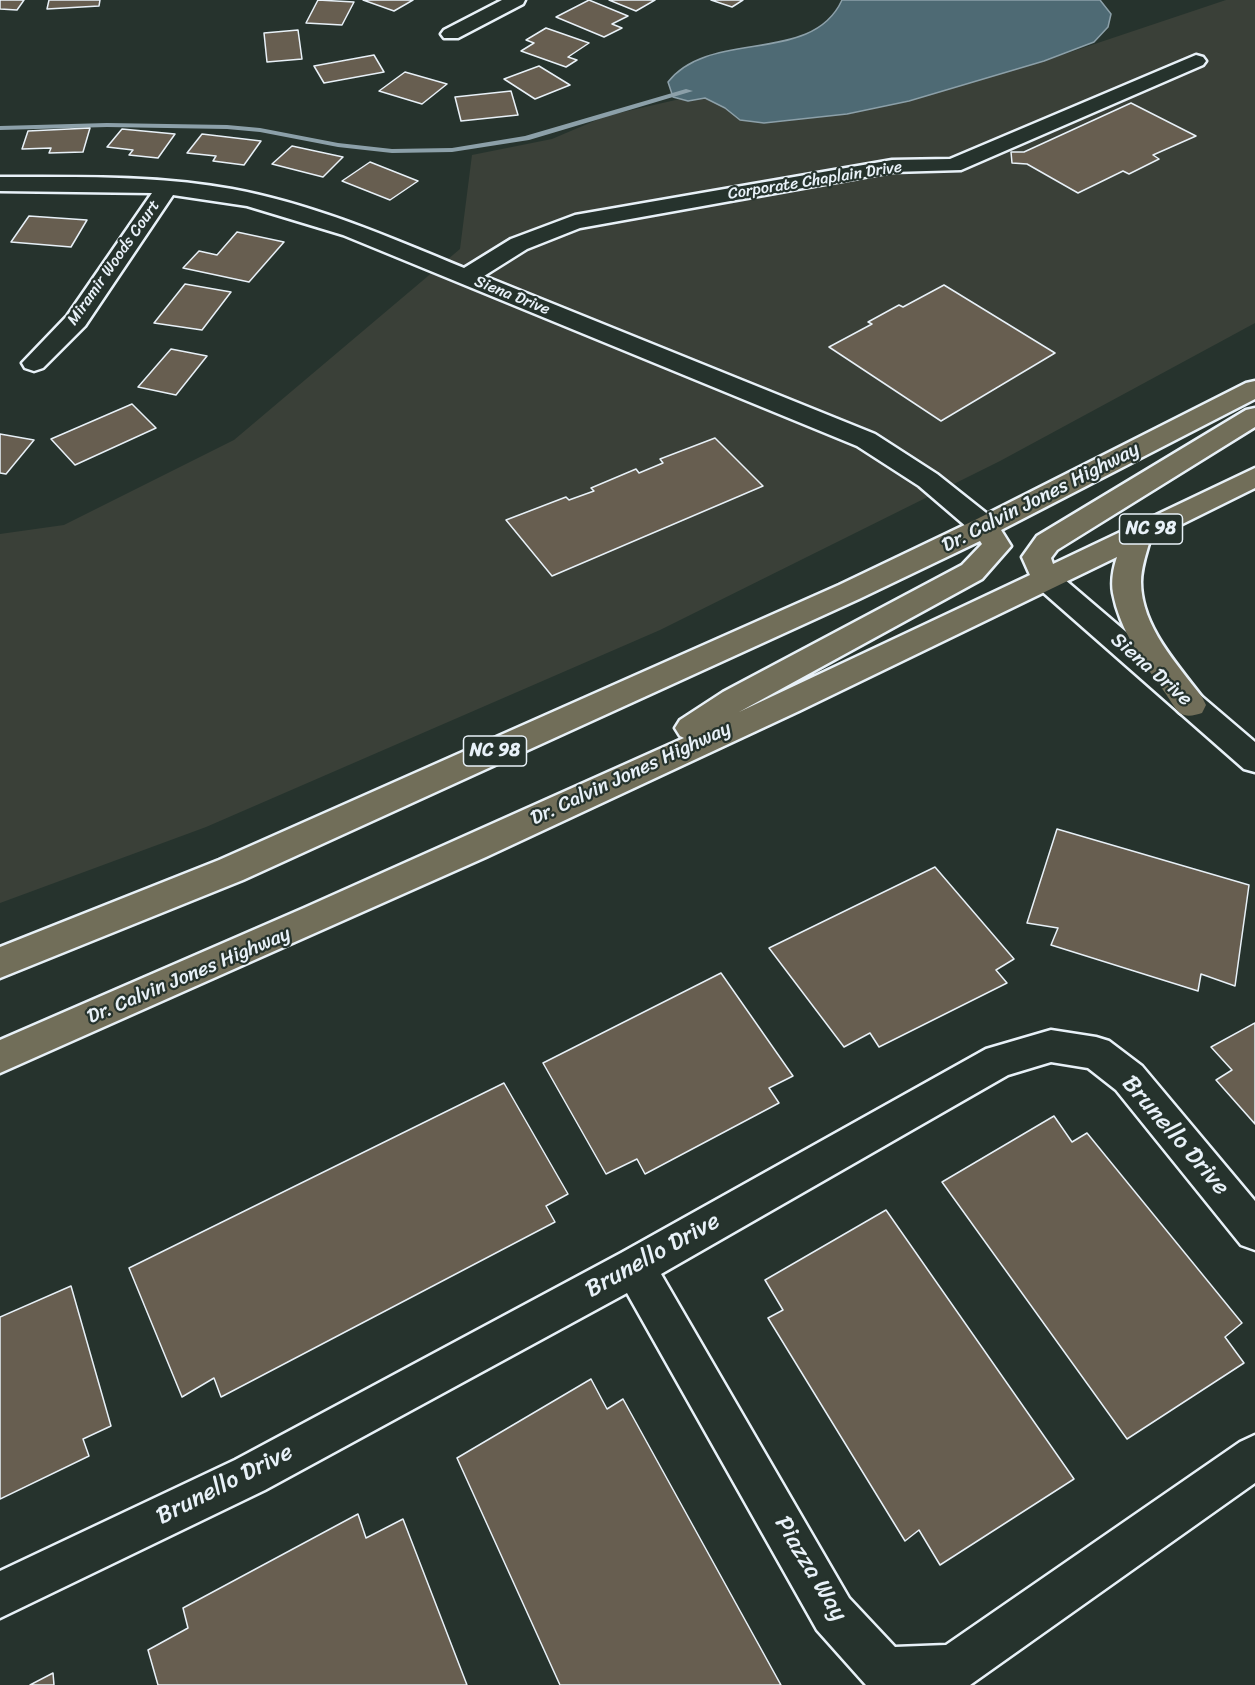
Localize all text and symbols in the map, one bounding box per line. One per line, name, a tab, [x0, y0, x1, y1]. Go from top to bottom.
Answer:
street label: Corporate Chaplain Drive	[727, 158, 903, 204]
street label: Miramir Woods Court	[64, 197, 164, 329]
street label: Siena Drive	[471, 272, 553, 320]
street label: Dr. Calvin Jones Highway	[938, 438, 1144, 558]
road number: NC 98	[1120, 514, 1182, 544]
street label: Siena Drive	[1106, 628, 1196, 712]
street label: Dr. Calvin Jones Highway	[527, 717, 735, 831]
road number: NC 98	[464, 736, 526, 766]
street label: Dr. Calvin Jones Highway	[84, 922, 294, 1030]
street label: Brunello Drive	[1115, 1070, 1235, 1202]
street label: Brunello Drive	[581, 1207, 725, 1305]
street label: Brunello Drive	[152, 1438, 298, 1532]
street label: Piazza Way	[767, 1511, 853, 1627]

